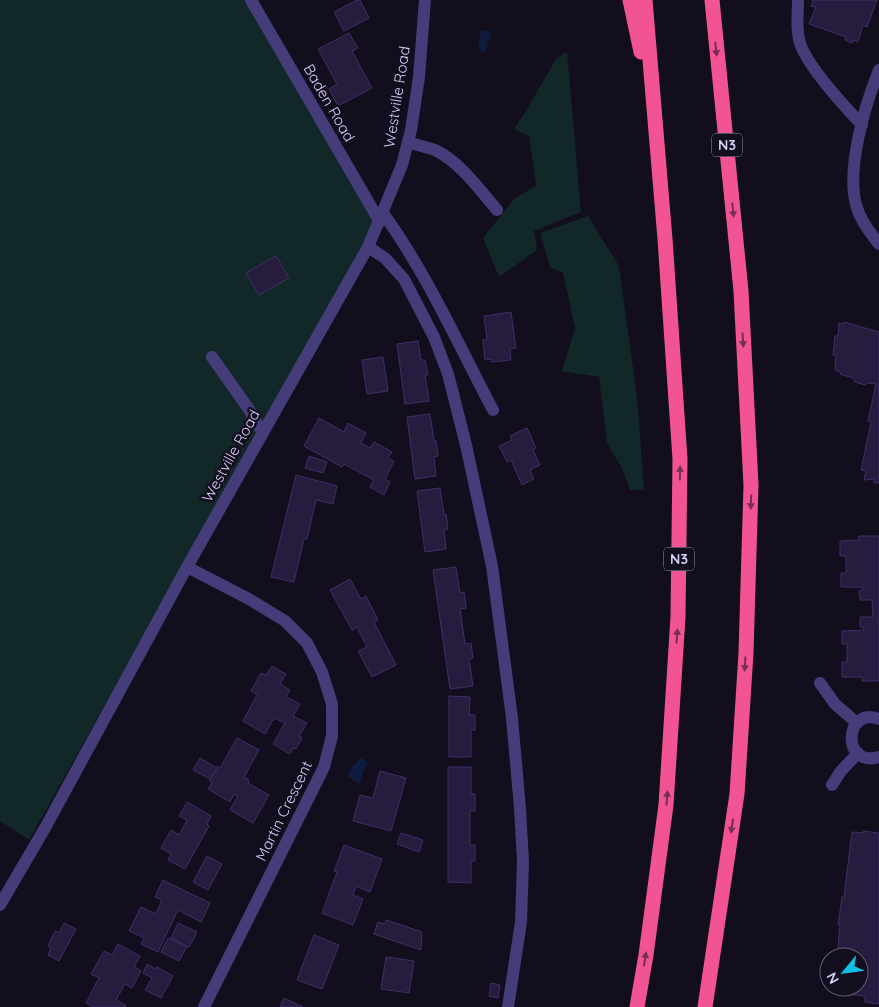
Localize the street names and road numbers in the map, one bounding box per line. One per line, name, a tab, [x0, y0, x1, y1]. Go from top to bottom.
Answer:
street label: Westville Road	[379, 45, 414, 149]
street label: Baden Road	[300, 61, 359, 145]
road number: N3	[712, 134, 742, 156]
street label: Westville Road	[197, 406, 264, 505]
road number: N3	[664, 548, 694, 570]
street label: Martin Crescent	[251, 758, 316, 864]

